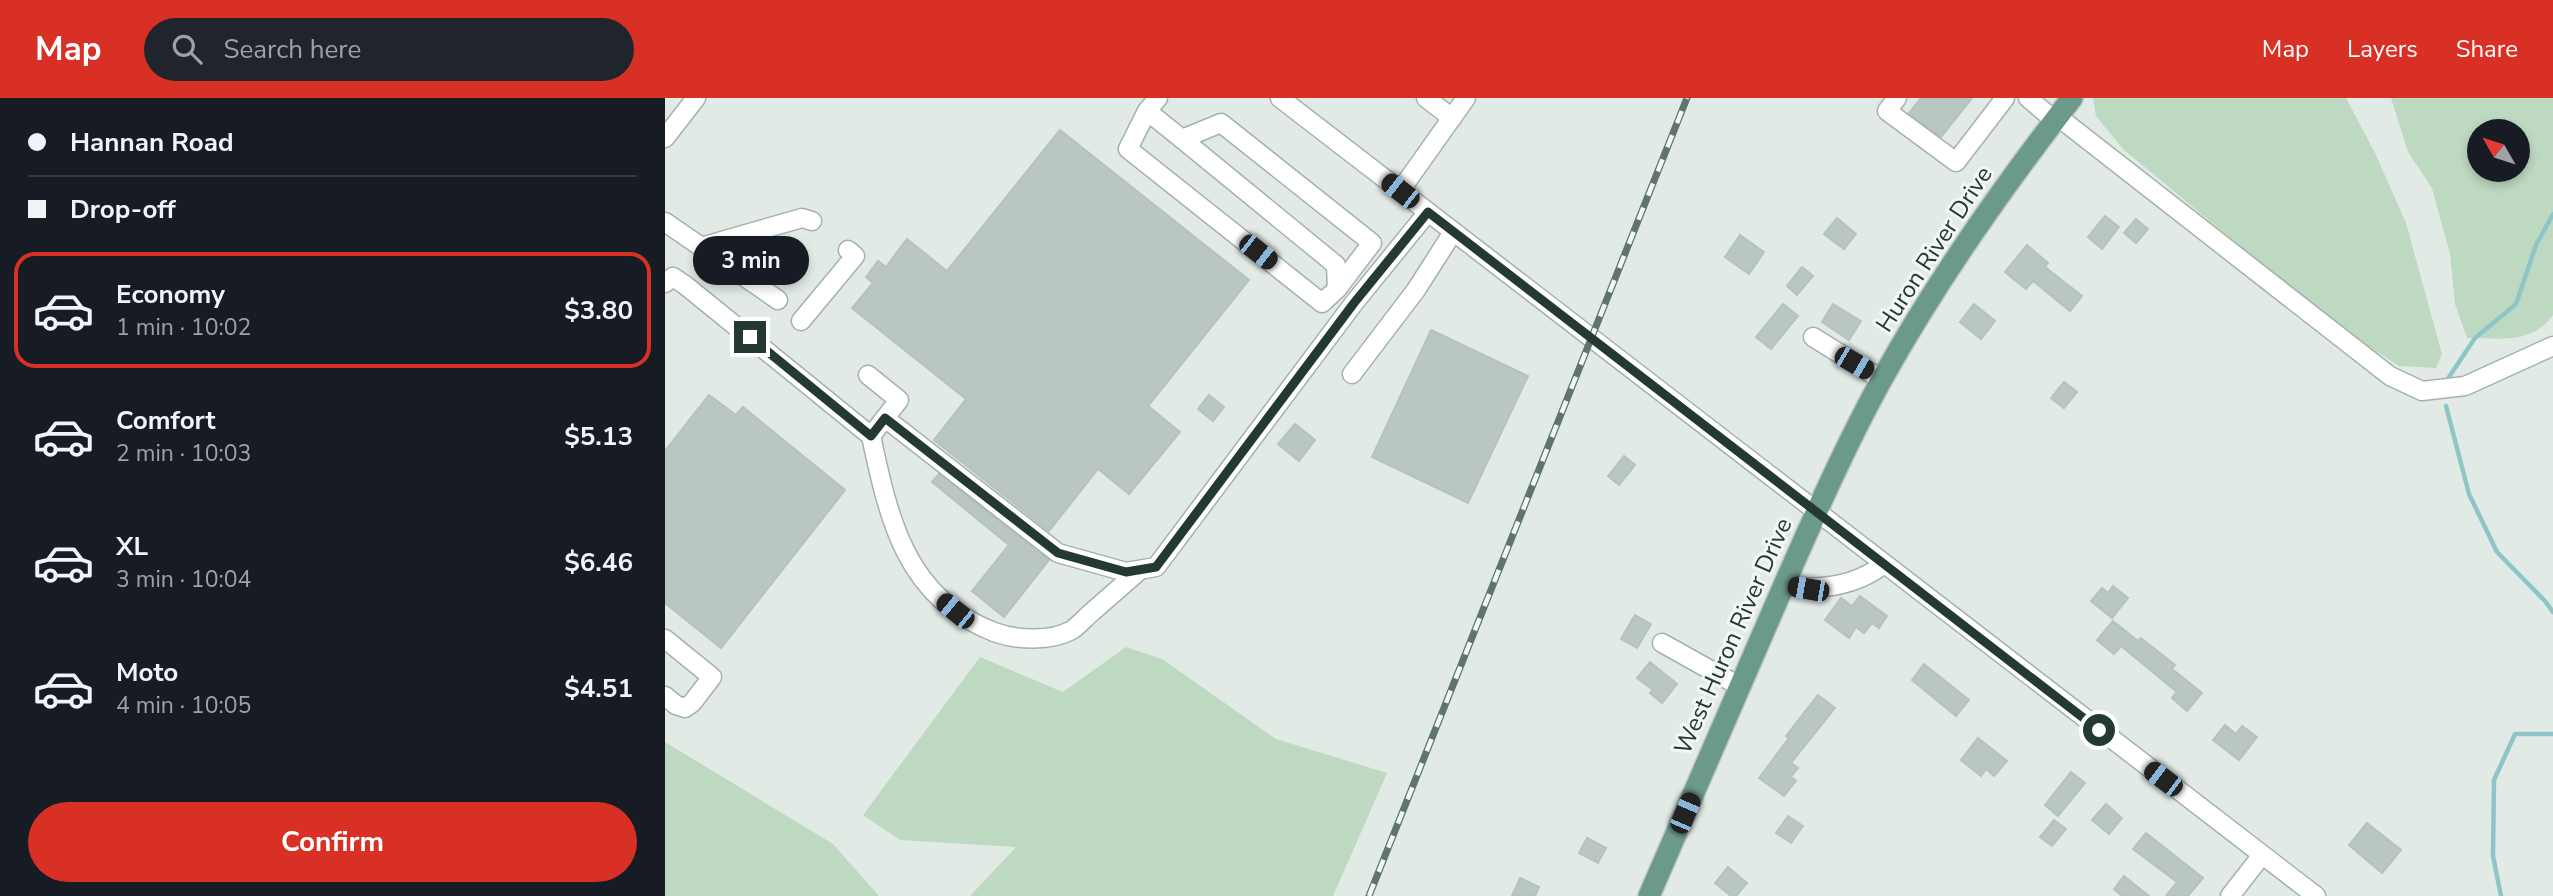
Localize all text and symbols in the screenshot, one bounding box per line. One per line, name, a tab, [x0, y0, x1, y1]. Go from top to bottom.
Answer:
search box	[144, 18, 634, 81]
text: Map	[35, 27, 102, 72]
icon: search	[168, 30, 206, 68]
text: Search here	[224, 32, 361, 67]
text: Map	[2262, 33, 2309, 65]
text: Layers	[2347, 33, 2418, 65]
text: Share	[2456, 33, 2518, 65]
north arrow	[2467, 119, 2531, 182]
map controls	[2467, 119, 2530, 182]
text: Hannan Road	[70, 125, 234, 160]
street label: Huron River Drive	[1868, 160, 2000, 338]
car	[1377, 170, 1424, 212]
text: Drop-off	[70, 192, 176, 227]
car	[1235, 231, 1282, 273]
callout: 3 min	[692, 236, 808, 285]
text: 3 min	[721, 245, 781, 276]
text: Economy	[116, 277, 225, 312]
icon: car	[32, 279, 95, 342]
text: $3.80	[564, 293, 633, 328]
text: 1 min · 10:02	[116, 312, 251, 343]
route end	[734, 321, 766, 353]
car	[1831, 343, 1878, 383]
text: Comfort	[116, 403, 216, 438]
icon: car	[32, 405, 95, 468]
text: $5.13	[564, 419, 633, 454]
text: 2 min · 10:03	[116, 438, 251, 469]
street label: West Huron River Drive	[1666, 513, 1800, 759]
text: XL	[116, 529, 148, 564]
icon: car	[32, 531, 95, 594]
text: $6.46	[564, 545, 633, 580]
text: 3 min · 10:04	[116, 564, 251, 595]
car	[1786, 575, 1831, 603]
car	[933, 590, 978, 632]
text: Moto	[116, 655, 178, 690]
icon: car	[32, 657, 95, 720]
text: $4.51	[564, 671, 633, 706]
text: 4 min · 10:05	[116, 690, 251, 721]
route start	[2083, 714, 2115, 746]
car	[2140, 758, 2187, 800]
car	[1668, 790, 1703, 836]
button: Confirm	[28, 802, 637, 882]

